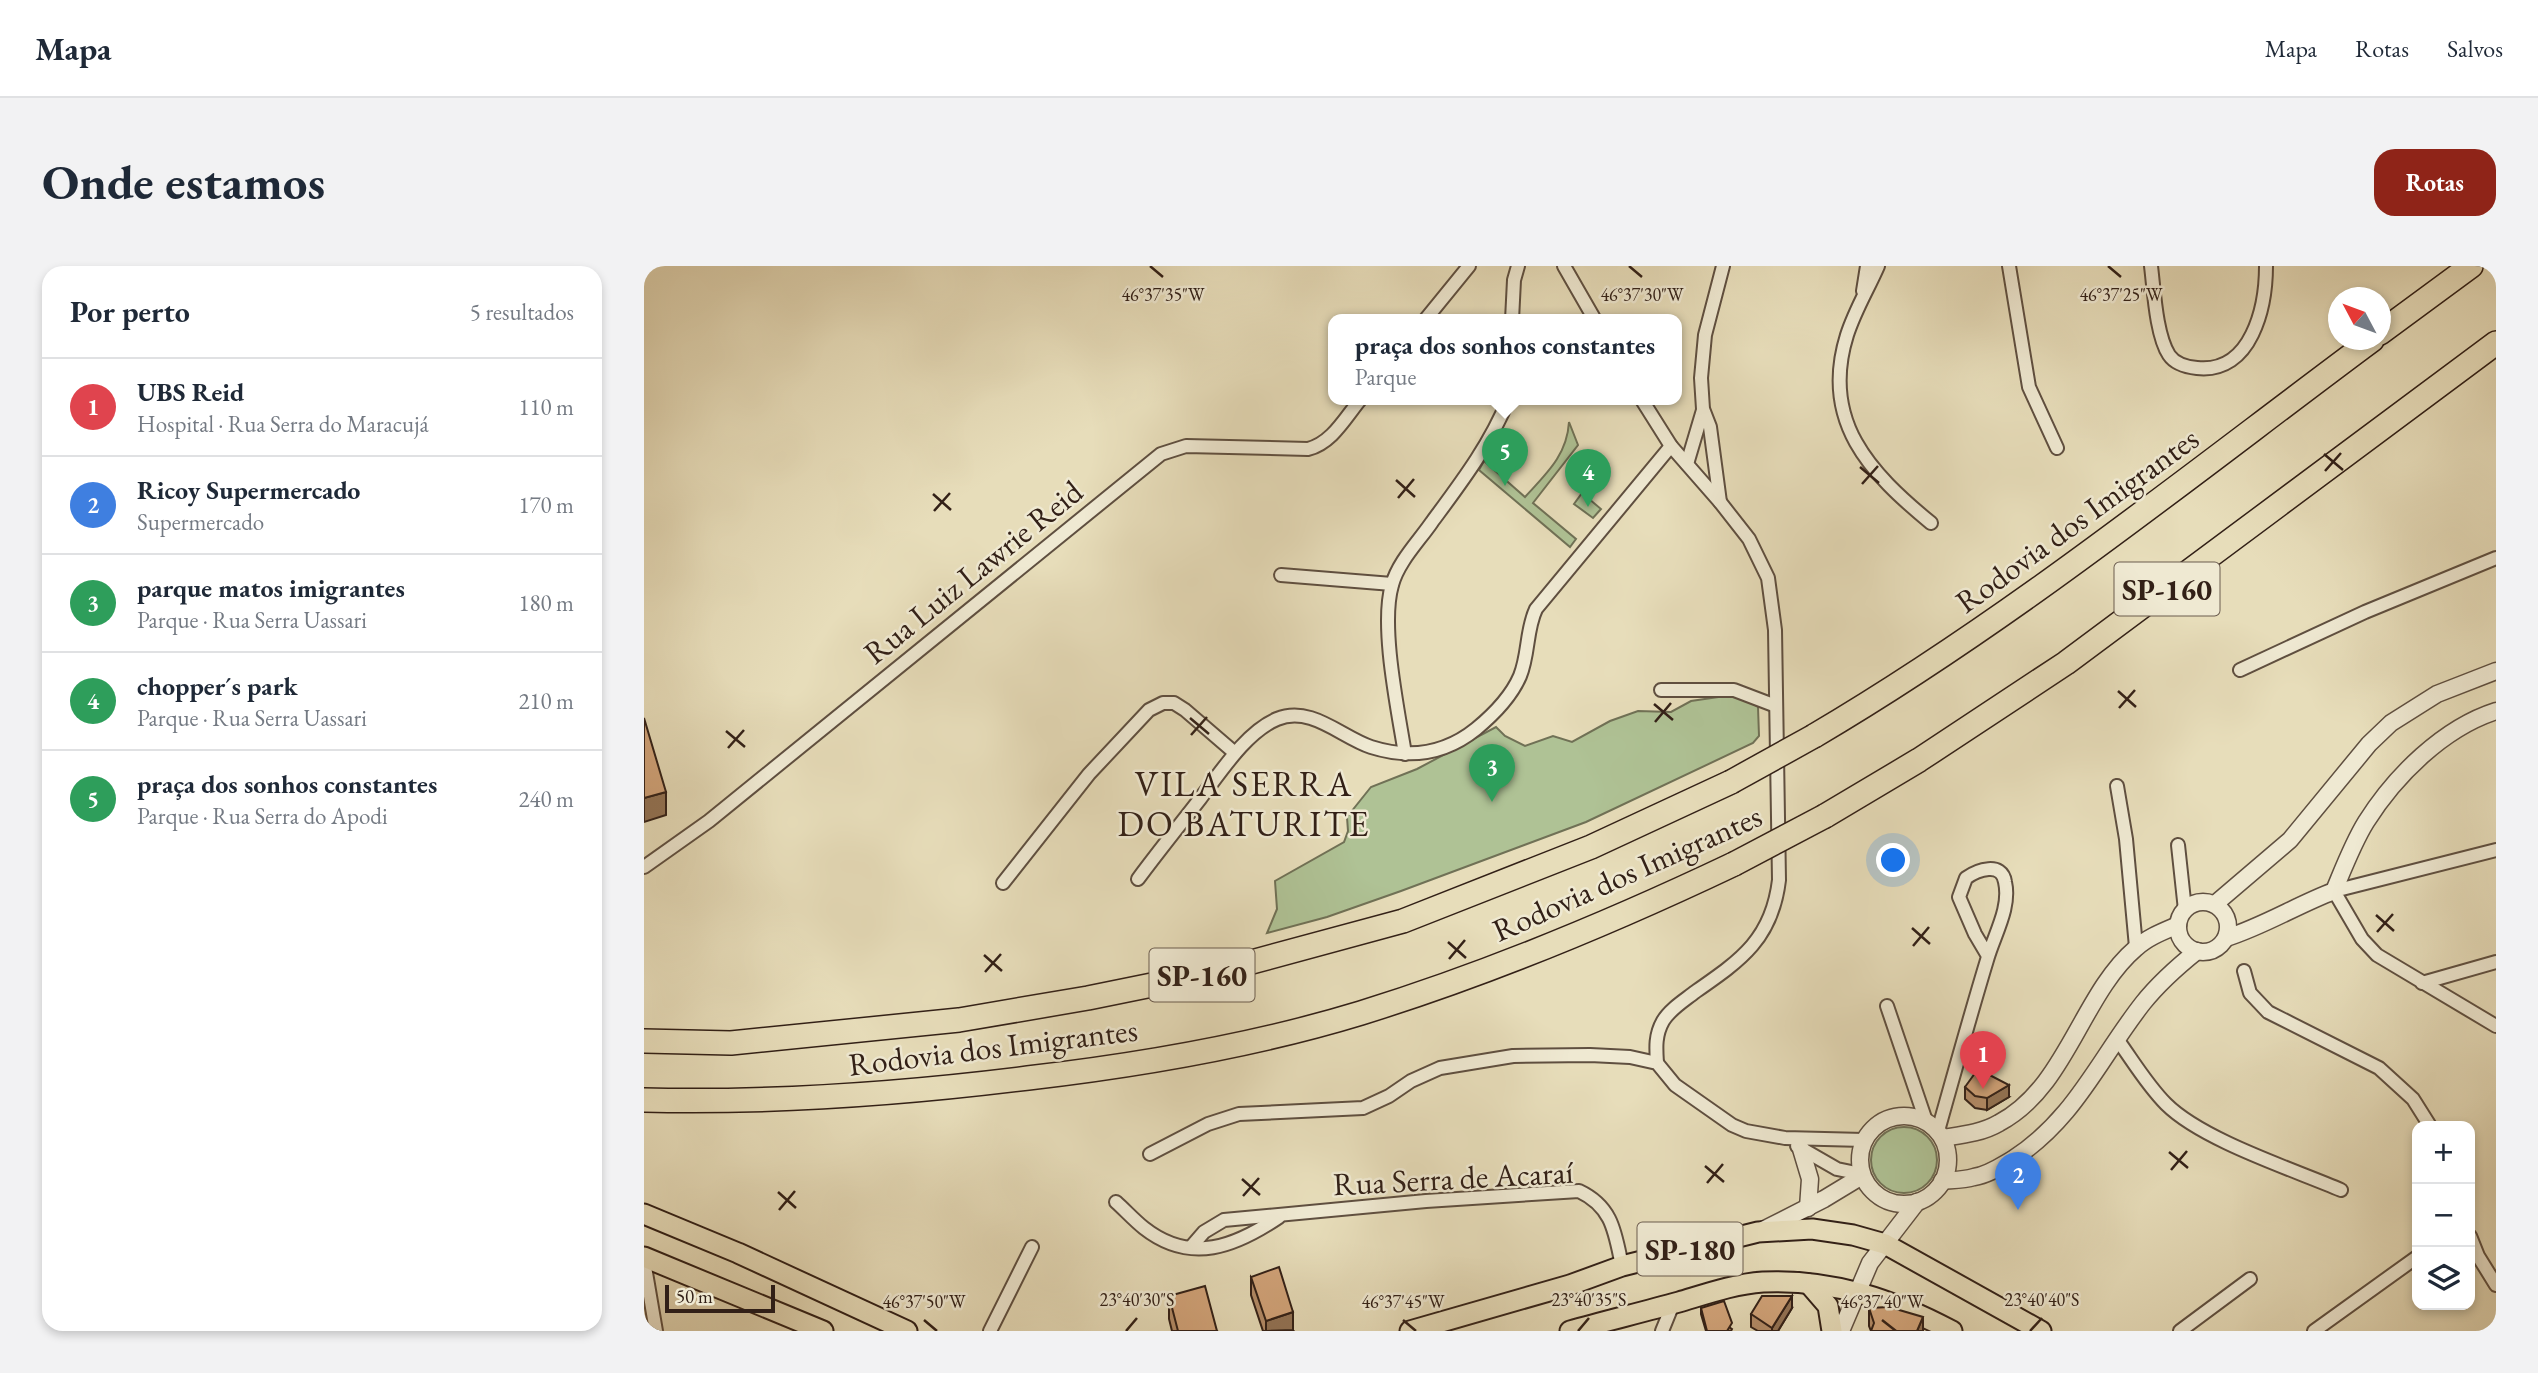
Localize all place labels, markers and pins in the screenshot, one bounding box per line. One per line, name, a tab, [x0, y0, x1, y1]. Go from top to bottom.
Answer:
pin: 5	[1482, 428, 1528, 486]
pin: 4	[1565, 449, 1611, 507]
pin: 3	[1469, 744, 1515, 802]
pin: 1	[1960, 1031, 2006, 1089]
pin: 2	[1995, 1152, 2041, 1210]

